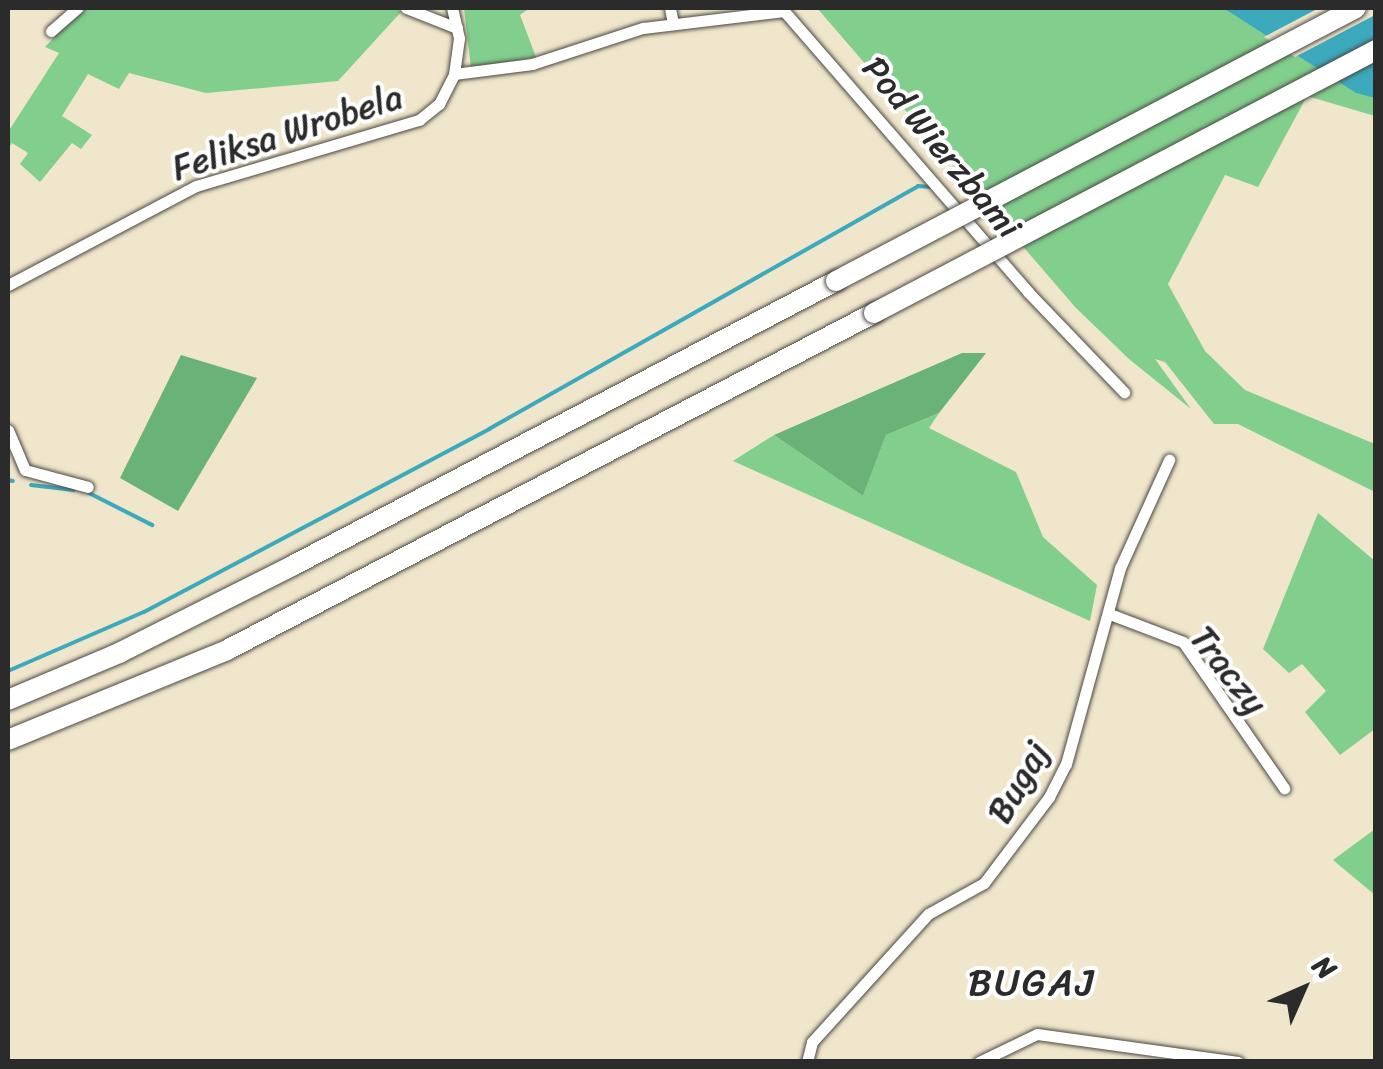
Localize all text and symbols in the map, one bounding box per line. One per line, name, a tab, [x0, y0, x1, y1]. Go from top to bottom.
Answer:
street label: Pod Wierzbami	[854, 47, 1030, 247]
street label: Feliksa Wrobela	[167, 75, 407, 189]
street label: Traczy	[1182, 617, 1276, 723]
street label: Bugaj	[978, 734, 1058, 830]
north arrow	[1253, 939, 1353, 1039]
text: N	[1300, 943, 1349, 992]
district label: BUGAJ	[968, 960, 1096, 1006]

